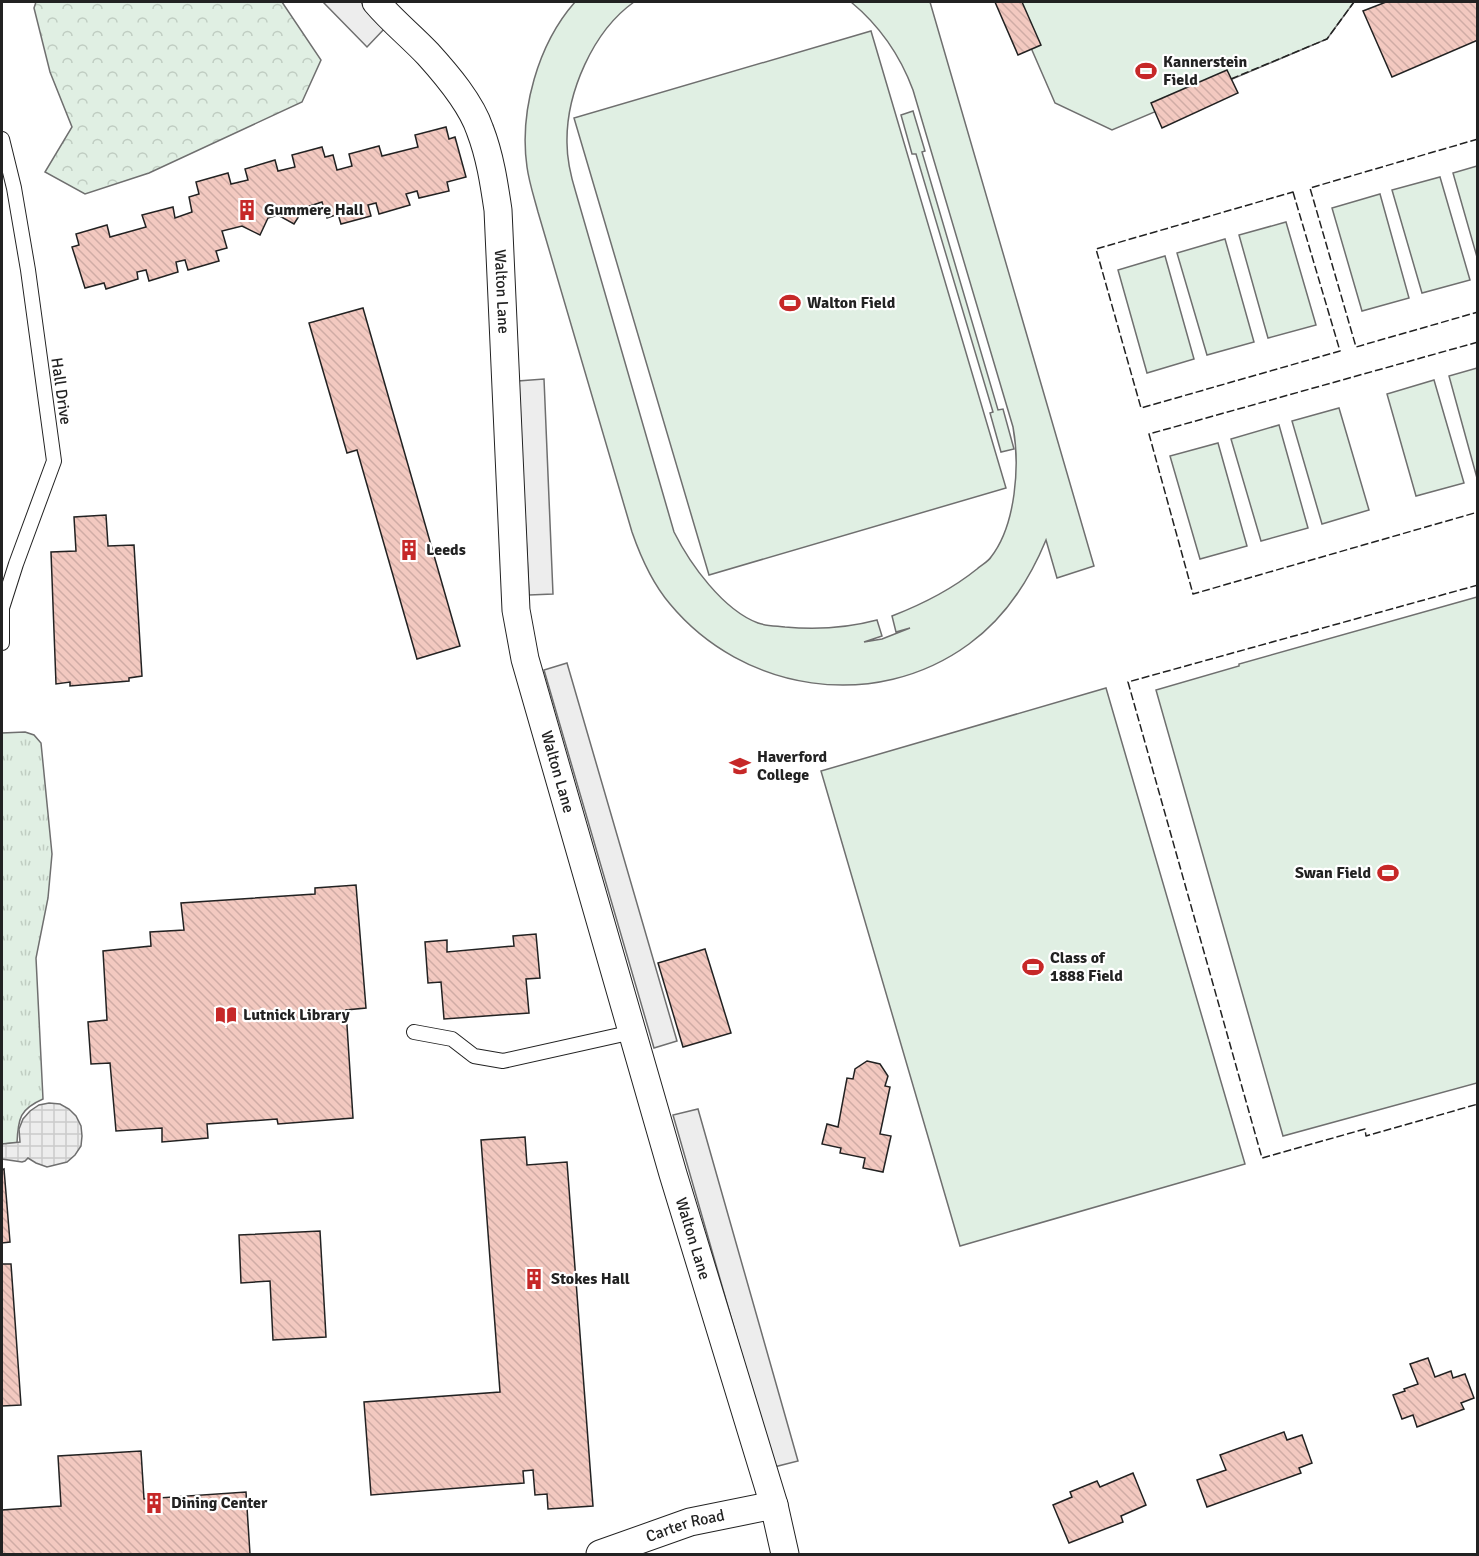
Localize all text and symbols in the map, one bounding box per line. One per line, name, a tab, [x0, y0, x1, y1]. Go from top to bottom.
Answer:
place label: Kannerstein Field	[1163, 52, 1248, 90]
sports icon: Kannerstein Field	[1134, 59, 1158, 83]
building icon: Gummere Hall	[235, 198, 259, 222]
place label: Gummere Hall	[264, 200, 364, 220]
street label: Walton Lane	[490, 249, 514, 334]
sports icon: Walton Field	[778, 291, 802, 315]
place label: Walton Field	[807, 293, 896, 313]
street label: Hall Drive	[46, 356, 76, 426]
building icon: Leeds	[397, 538, 421, 562]
place label: Leeds	[426, 540, 466, 560]
street label: Walton Lane	[536, 728, 579, 815]
place label: Haverford College	[757, 747, 828, 785]
school or university icon: Haverford College	[728, 754, 752, 778]
sports icon: Swan Field	[1376, 861, 1400, 885]
place label: Swan Field	[1295, 863, 1371, 883]
place label: Class of 1888 Field	[1050, 948, 1123, 986]
sports icon: Class of 1888 Field	[1021, 955, 1045, 979]
library icon: Lutnick Library	[214, 1003, 238, 1027]
place label: Lutnick Library	[243, 1005, 350, 1025]
street label: Walton Lane	[671, 1195, 715, 1282]
building icon: Stokes Hall	[522, 1267, 546, 1291]
place label: Stokes Hall	[551, 1269, 630, 1289]
building icon: Dining Center	[142, 1491, 166, 1515]
place label: Dining Center	[171, 1493, 268, 1513]
street label: Carter Road	[643, 1505, 726, 1547]

